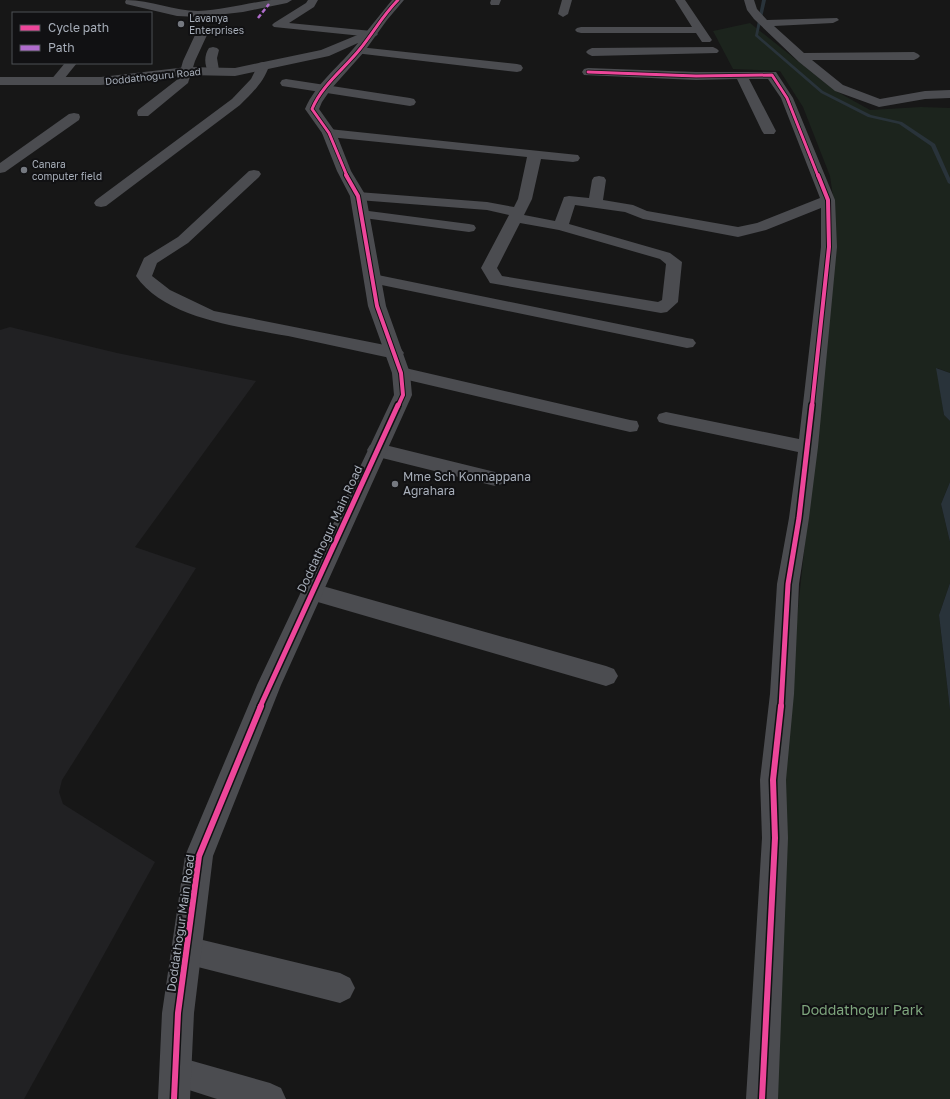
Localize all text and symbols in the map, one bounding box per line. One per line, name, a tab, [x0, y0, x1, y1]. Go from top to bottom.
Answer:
legend	[12, 12, 152, 64]
place label: Lavanya Enterprises	[189, 12, 244, 36]
marker: Lavanya Enterprises	[176, 19, 186, 29]
text: Cycle path	[48, 20, 109, 35]
text: Path	[48, 40, 75, 55]
street label: Doddathoguru Road	[105, 65, 201, 87]
place label: Canara computer field	[32, 158, 102, 182]
marker: Canara computer field	[19, 165, 29, 175]
street label: Doddathogur Main Road	[293, 463, 366, 595]
place label: Mme Sch Konnappana Agrahara	[403, 469, 531, 498]
marker: Mme Sch Konnappana Agrahara	[390, 479, 400, 489]
street label: Doddathogur Main Road	[163, 853, 198, 993]
park label: Doddathogur Park	[801, 1001, 923, 1018]

